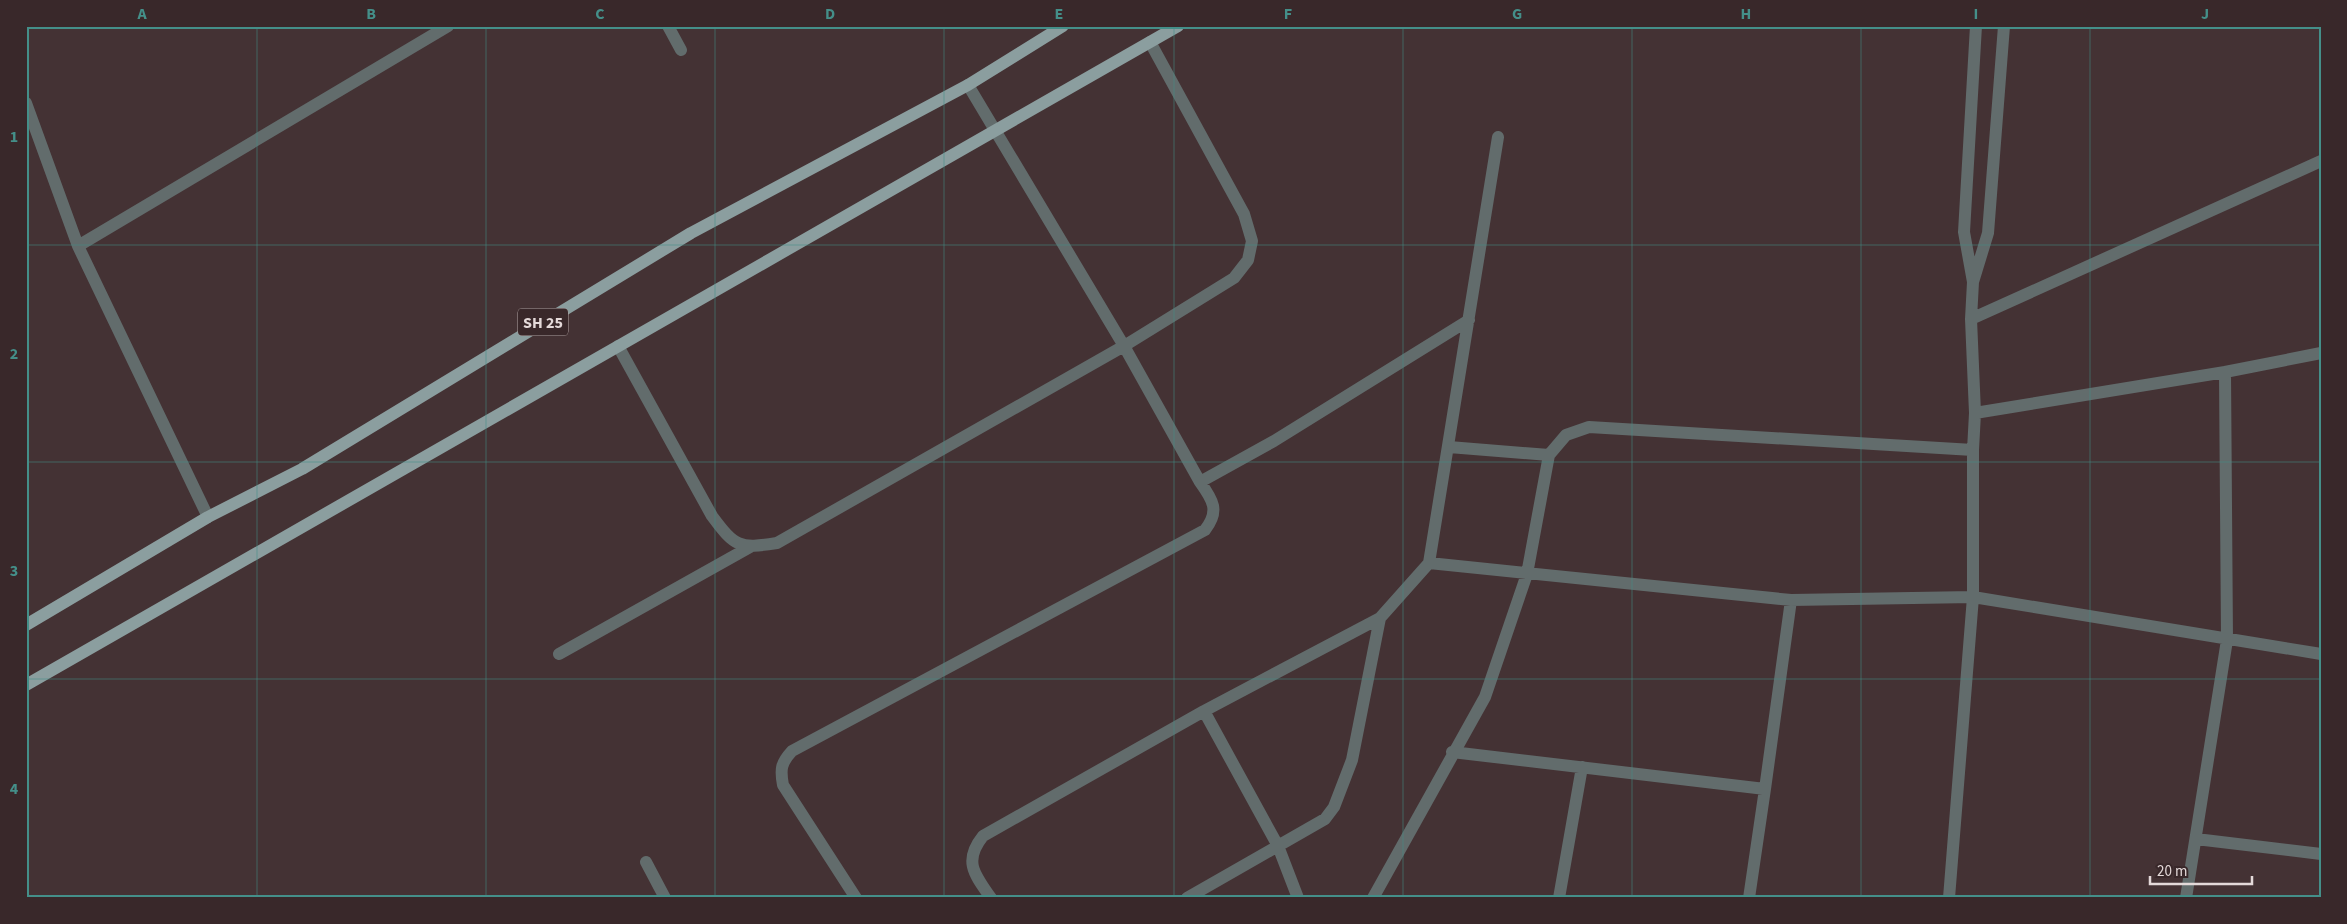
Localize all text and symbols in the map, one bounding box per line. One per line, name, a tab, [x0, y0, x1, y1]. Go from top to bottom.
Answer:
text: A	[136, 3, 147, 25]
text: B	[366, 3, 376, 25]
text: C	[595, 3, 605, 25]
text: D	[825, 3, 835, 25]
text: E	[1055, 3, 1063, 25]
text: F	[1284, 3, 1292, 25]
text: G	[1512, 3, 1522, 25]
text: H	[1741, 3, 1751, 25]
text: I	[1974, 3, 1978, 25]
text: J	[2201, 3, 2209, 25]
text: 1	[10, 126, 18, 148]
road number: SH 25	[518, 308, 568, 336]
text: 2	[10, 343, 18, 365]
text: 3	[10, 560, 18, 582]
text: 4	[10, 778, 19, 800]
scale bar	[2150, 854, 2252, 886]
text: 20 m	[2157, 861, 2187, 882]

